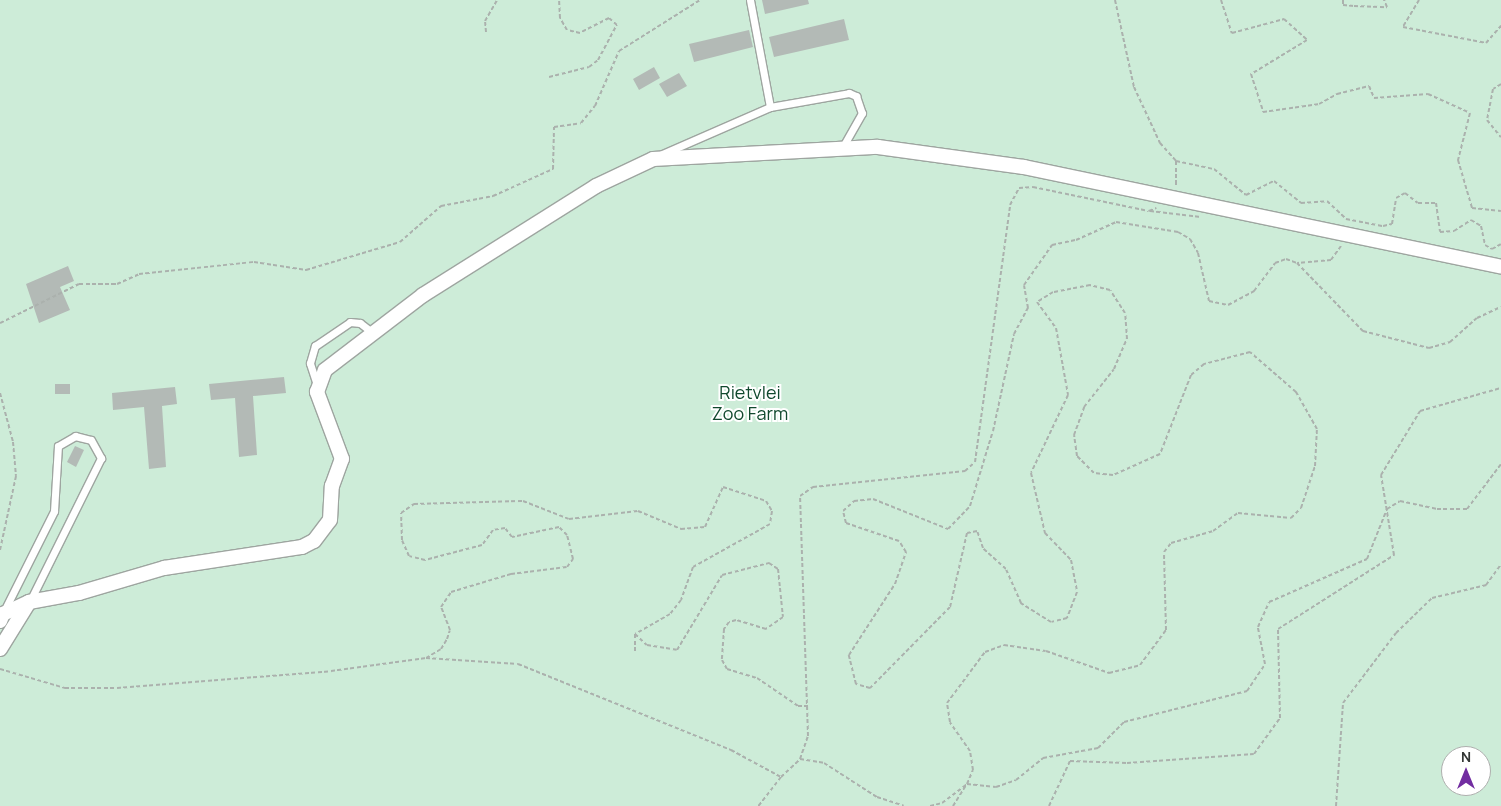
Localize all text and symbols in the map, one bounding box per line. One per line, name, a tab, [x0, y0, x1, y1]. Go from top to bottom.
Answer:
park label: Rietvlei Zoo Farm	[712, 382, 788, 424]
north arrow	[1441, 746, 1491, 796]
text: N	[1461, 747, 1471, 766]

